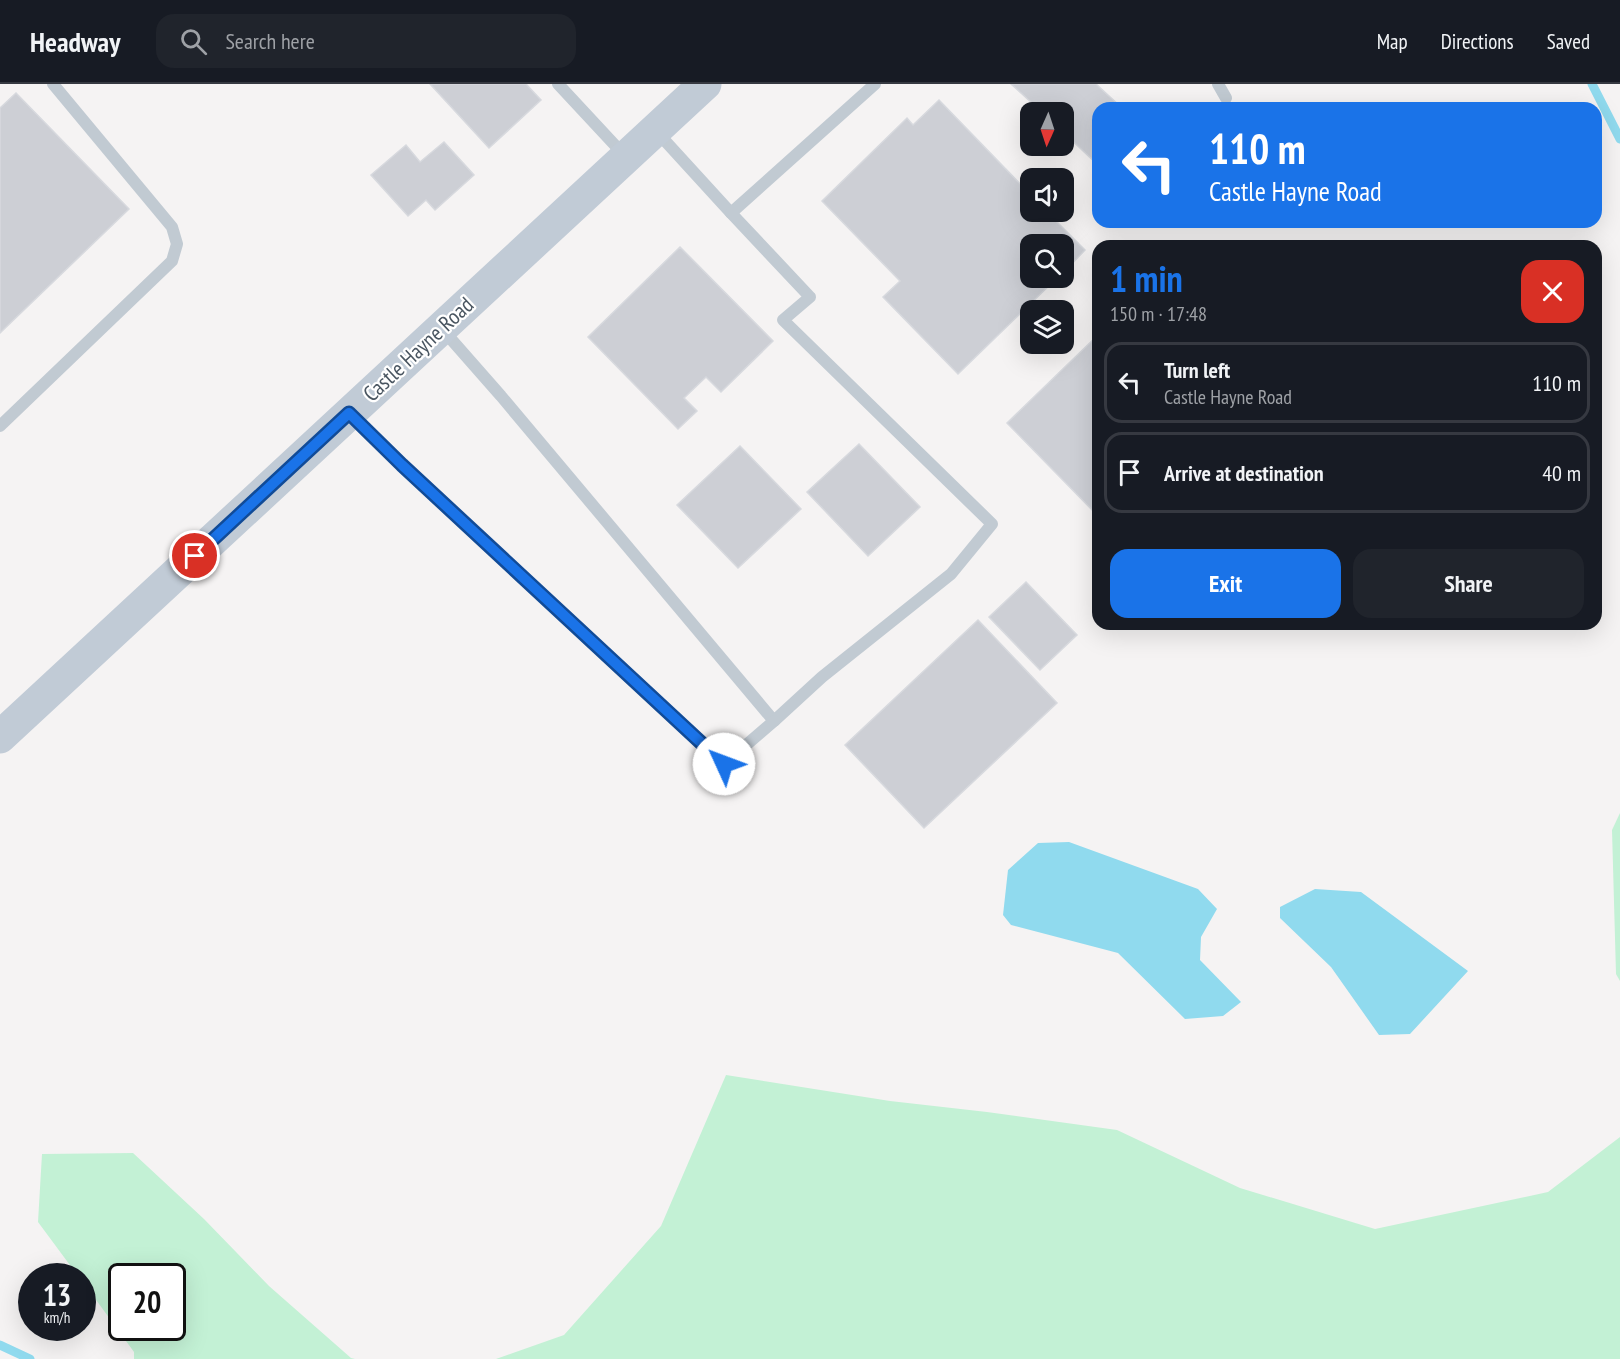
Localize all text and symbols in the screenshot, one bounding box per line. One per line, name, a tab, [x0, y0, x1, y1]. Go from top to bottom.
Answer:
search box	[156, 14, 576, 68]
text: Headway	[30, 23, 120, 60]
icon: search	[177, 25, 210, 58]
text: Search here	[225, 27, 315, 55]
text: Map	[1377, 28, 1408, 55]
text: Directions	[1441, 28, 1514, 55]
text: Saved	[1547, 28, 1590, 55]
north arrow	[1020, 102, 1074, 156]
map controls	[1020, 102, 1074, 354]
text: 110 m	[1209, 121, 1306, 176]
icon: left	[1110, 126, 1188, 204]
button: sound	[1020, 168, 1074, 222]
text: Castle Hayne Road	[1209, 174, 1382, 208]
button: search	[1020, 234, 1074, 288]
text: 1 min	[1110, 255, 1183, 302]
button: close	[1521, 260, 1584, 323]
street label: Castle Hayne Road	[357, 291, 479, 407]
button: layers	[1020, 300, 1074, 354]
text: 150 m · 17:48	[1110, 301, 1207, 327]
text: Turn left	[1164, 356, 1230, 384]
icon: left	[1113, 366, 1146, 399]
text: 110 m	[1532, 369, 1581, 397]
text: Castle Hayne Road	[1164, 384, 1292, 410]
icon: arrive	[1113, 456, 1146, 489]
text: Arrive at destination	[1164, 459, 1324, 487]
text: 40 m	[1542, 459, 1581, 487]
pin	[169, 530, 220, 581]
icon: arrive	[178, 539, 211, 572]
button: Exit	[1110, 549, 1341, 618]
button: Share	[1353, 549, 1584, 618]
position arrow	[692, 732, 756, 796]
speed limit sign: 20	[108, 1263, 186, 1341]
text: 13	[43, 1275, 71, 1314]
text: km/h	[44, 1308, 70, 1327]

